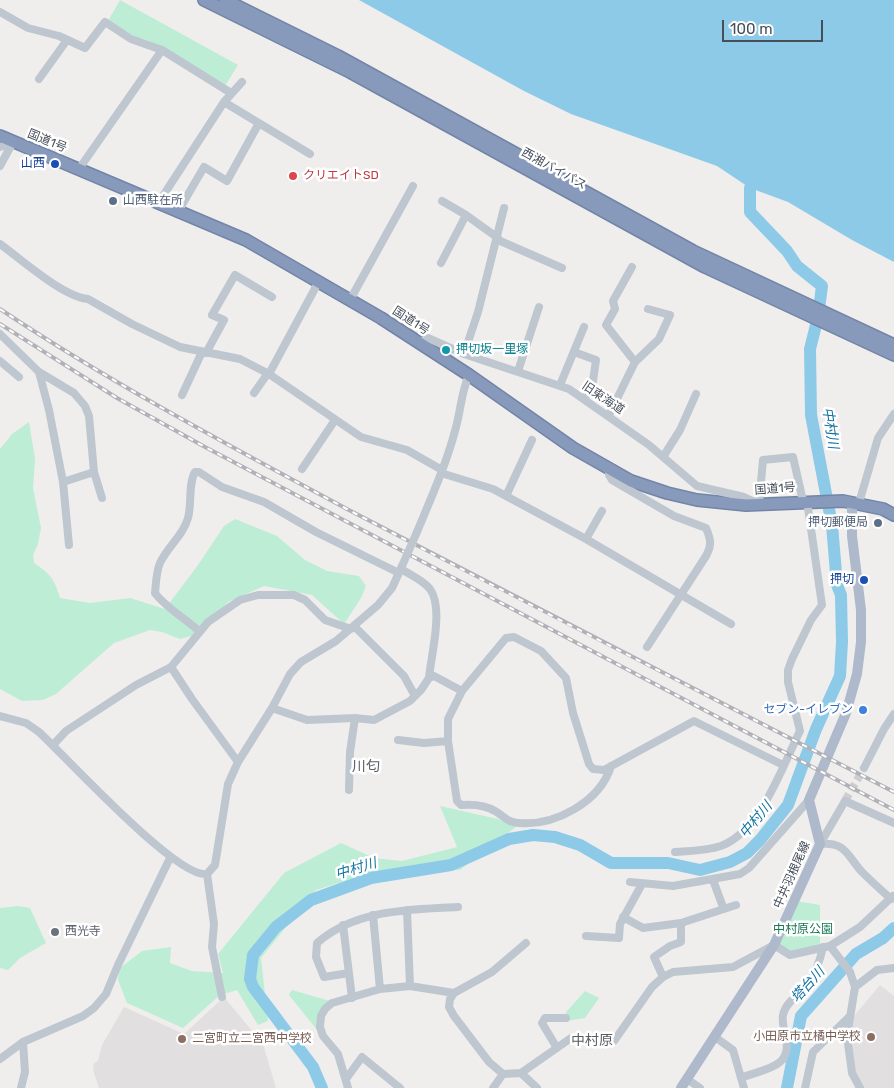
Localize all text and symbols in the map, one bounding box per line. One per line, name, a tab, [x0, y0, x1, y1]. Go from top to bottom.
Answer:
scale bar	[724, 10, 825, 42]
text: 100 m	[730, 20, 772, 38]
street label: 国道1号	[25, 127, 69, 155]
street label: 西湘バイパス	[519, 145, 589, 193]
place label: 山西	[21, 157, 45, 171]
marker: 山西	[49, 158, 61, 170]
place label: クリエイトSD	[303, 169, 379, 183]
marker: クリエイトSD	[287, 170, 299, 182]
place label: 山西駐在所	[123, 194, 183, 208]
marker: 山西駐在所	[107, 195, 119, 207]
street label: 国道1号	[390, 304, 432, 338]
place label: 押切坂一里塚	[456, 343, 528, 357]
marker: 押切坂一里塚	[440, 344, 452, 356]
street label: 旧東海道	[579, 379, 627, 417]
water label: 中村川	[818, 406, 842, 450]
street label: 国道1号	[754, 480, 796, 498]
place label: 押切郵便局	[808, 516, 868, 530]
marker: 押切郵便局	[872, 517, 884, 529]
place label: 押切	[830, 573, 854, 587]
marker: 押切	[858, 574, 870, 586]
place label: セブン-イレブン	[763, 703, 853, 717]
marker: セブン-イレブン	[857, 704, 869, 716]
district label: 川匂	[352, 759, 380, 775]
water label: 中村川	[736, 799, 776, 841]
street label: 中井羽根尾線	[771, 839, 813, 911]
water label: 中村川	[333, 855, 379, 883]
park label: 中村原公園	[773, 923, 833, 937]
place label: 西光寺	[65, 925, 101, 939]
marker: 西光寺	[49, 926, 61, 938]
water label: 塔台川	[788, 964, 828, 1006]
place label: 小田原市立橘中学校	[753, 1030, 861, 1044]
marker: 小田原市立橘中学校	[865, 1031, 877, 1043]
place label: 二宮町立二宮西中学校	[192, 1032, 312, 1046]
marker: 二宮町立二宮西中学校	[176, 1033, 188, 1045]
district label: 中村原	[571, 1033, 613, 1049]

